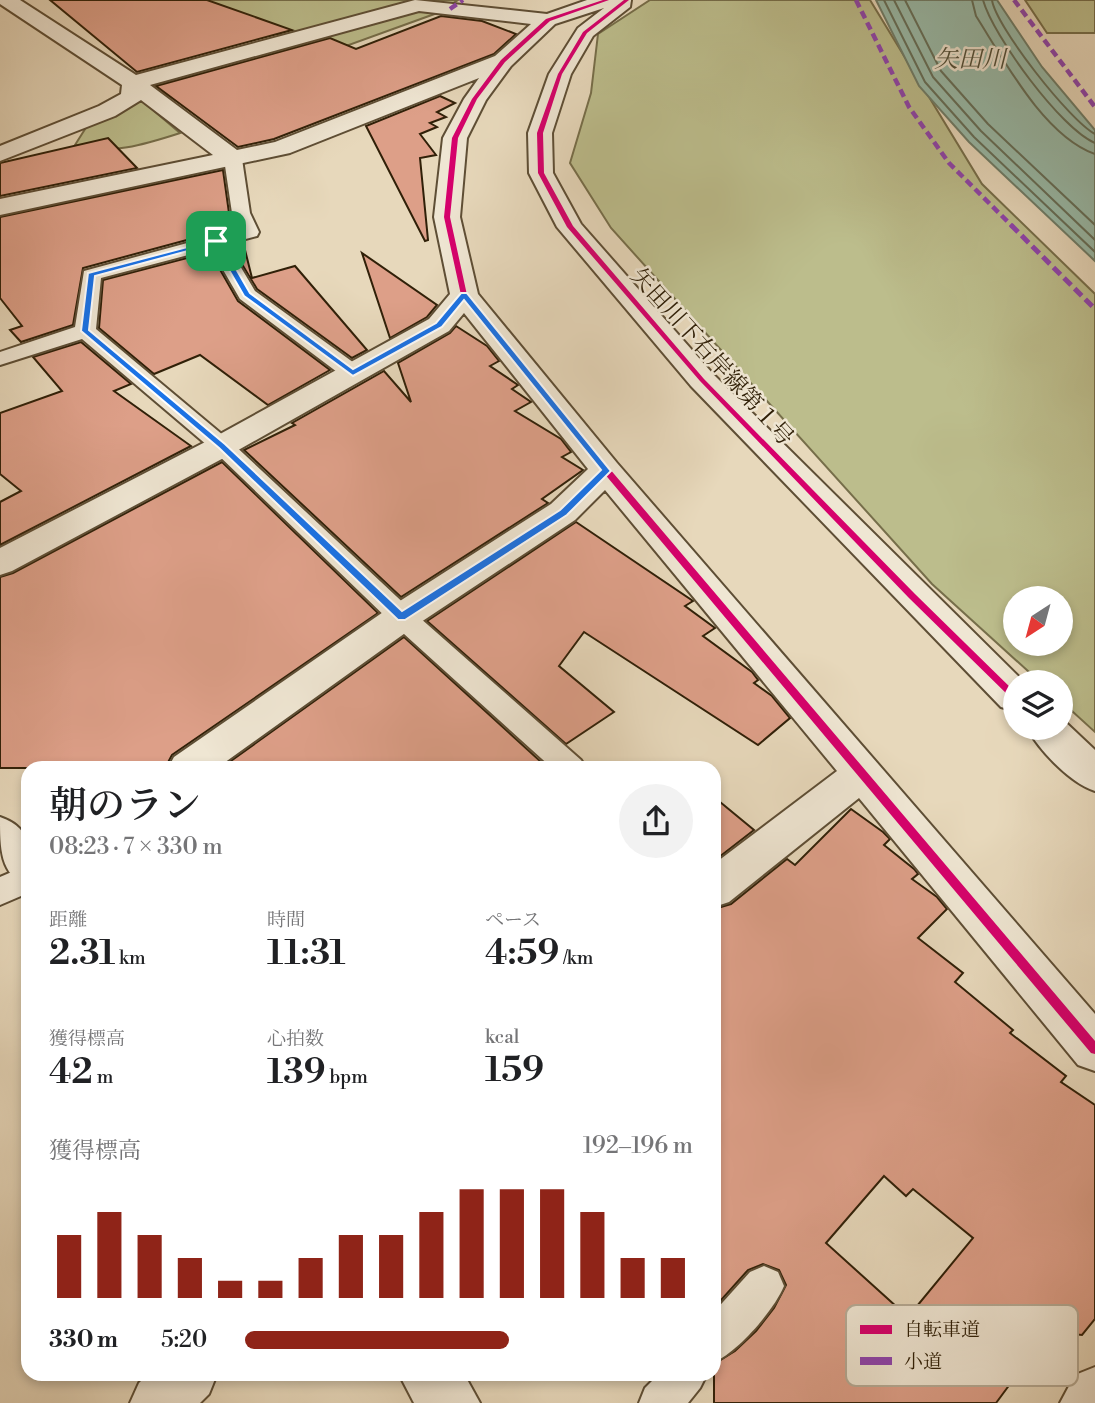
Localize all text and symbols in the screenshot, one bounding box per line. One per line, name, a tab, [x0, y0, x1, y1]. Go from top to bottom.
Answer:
water label: 矢田川	[934, 45, 1009, 75]
pin	[186, 211, 246, 271]
icon: arrive	[197, 222, 235, 260]
street label: 矢田川下右岸線第１号	[625, 262, 799, 452]
north arrow	[1003, 586, 1073, 656]
map controls	[1003, 586, 1073, 740]
button: layers	[1003, 670, 1073, 740]
text: 朝のラン	[49, 783, 201, 830]
button: share	[619, 784, 693, 858]
text: 08:23 · 7 × 330 m	[49, 833, 223, 861]
text: 距離	[49, 908, 87, 932]
text: 時間	[267, 908, 305, 932]
text: ペース	[485, 908, 541, 932]
text: 2.31	[49, 932, 115, 975]
text: 11:31	[267, 932, 346, 975]
text: 4:59	[485, 932, 559, 975]
text: km	[115, 946, 146, 970]
text: /km	[559, 946, 593, 970]
text: kcal	[485, 1025, 519, 1049]
text: 獲得標高	[49, 1027, 125, 1051]
text: 心拍数	[267, 1027, 324, 1051]
text: 159	[485, 1049, 544, 1092]
text: 42	[49, 1051, 93, 1094]
text: 139	[267, 1051, 326, 1094]
text: m	[93, 1065, 113, 1089]
text: bpm	[326, 1065, 368, 1089]
text: 192–196 m	[583, 1132, 693, 1160]
text: 獲得標高	[49, 1137, 141, 1165]
legend	[846, 1305, 1078, 1386]
text: 自転車道	[904, 1318, 980, 1342]
text: 330 m	[49, 1326, 118, 1354]
text: 5:20	[161, 1326, 207, 1354]
text: 小道	[904, 1350, 942, 1374]

